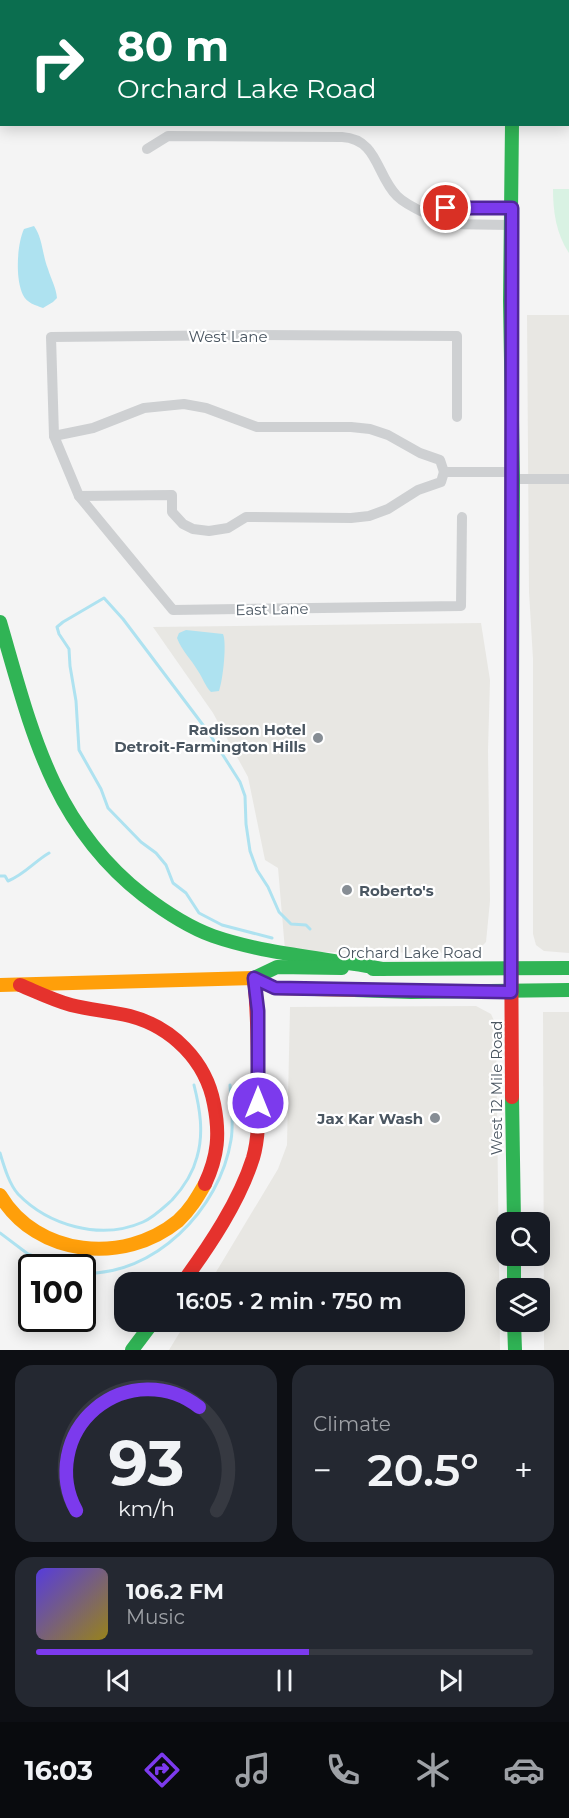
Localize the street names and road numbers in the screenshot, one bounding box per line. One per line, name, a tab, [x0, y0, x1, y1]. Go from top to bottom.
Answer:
street label: West Lane	[188, 327, 268, 346]
street label: East Lane	[235, 599, 309, 619]
street label: Orchard Lake Road	[338, 943, 482, 962]
street label: West 12 Mile Road	[487, 1021, 506, 1155]

